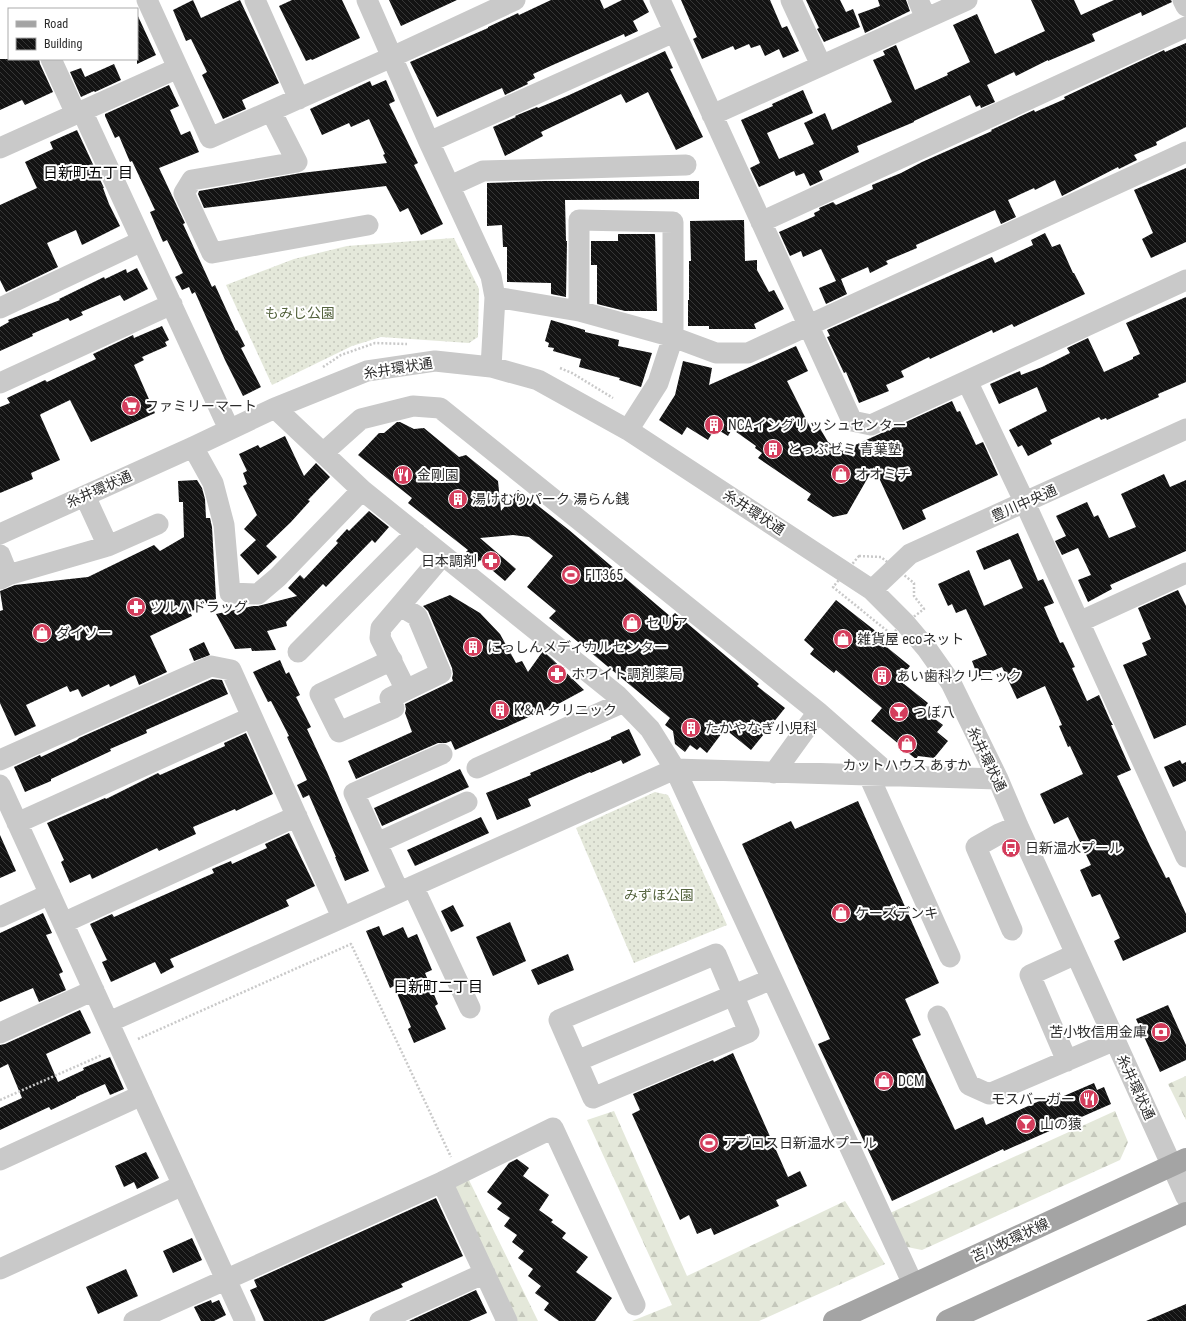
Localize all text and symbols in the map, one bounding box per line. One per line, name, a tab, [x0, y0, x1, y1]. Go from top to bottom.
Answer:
legend	[8, 8, 138, 60]
text: Road	[44, 17, 68, 31]
text: Building	[44, 37, 82, 51]
district label: 日新町五丁目	[43, 164, 133, 182]
park label: もみじ公園	[265, 305, 335, 321]
street label: 糸井環状通	[362, 355, 434, 381]
supermarket icon: ファミリーマート	[120, 395, 142, 417]
place label: ファミリーマート	[145, 398, 257, 414]
building icon: NCAイングリッシュセンター	[703, 414, 725, 436]
place label: NCAイングリッシュセンター	[728, 417, 907, 433]
building icon: とっぷゼミ 青葉塾	[762, 438, 784, 460]
place label: とっぷゼミ 青葉塾	[787, 441, 902, 457]
shop icon: オオミチ	[830, 463, 852, 485]
restaurant icon: 金剛園	[392, 464, 414, 486]
place label: オオミチ	[855, 466, 911, 482]
street label: 糸井環状通	[64, 467, 134, 511]
place label: 金剛園	[417, 467, 459, 483]
street label: 豊川中央通	[989, 481, 1059, 525]
street label: 糸井環状通	[720, 486, 788, 538]
building icon: 湯けむりパーク 湯らん銭	[447, 488, 469, 510]
place label: 湯けむりパーク 湯らん銭	[472, 491, 629, 507]
pharmacy icon: 日本調剤	[480, 550, 502, 572]
place label: 日本調剤	[421, 553, 477, 569]
sports icon: FIT365	[560, 564, 582, 586]
place label: FIT365	[585, 567, 623, 583]
pharmacy icon: ツルハドラッグ	[125, 596, 147, 618]
place label: ツルハドラッグ	[150, 599, 248, 615]
shop icon: セリア	[621, 612, 643, 634]
place label: セリア	[646, 615, 688, 631]
shop icon: ダイソー	[31, 622, 53, 644]
place label: ダイソー	[56, 625, 112, 641]
shop icon: 雑貨屋 ecoネット	[832, 628, 854, 650]
place label: 雑貨屋 ecoネット	[857, 631, 964, 647]
building icon: にっしんメディカルセンター	[462, 636, 484, 658]
place label: にっしんメディカルセンター	[487, 639, 668, 655]
pharmacy icon: ホワイト調剤薬局	[546, 663, 568, 685]
building icon: あい歯科クリニック	[871, 665, 893, 687]
place label: ホワイト調剤薬局	[571, 666, 683, 682]
place label: あい歯科クリニック	[896, 668, 1022, 684]
building icon: K＆A クリニック	[489, 699, 511, 721]
bar icon: つぼ八	[888, 701, 910, 723]
place label: K＆A クリニック	[514, 702, 617, 718]
place label: つぼ八	[913, 704, 955, 720]
building icon: たかやなぎ小児科	[680, 717, 702, 739]
place label: たかやなぎ小児科	[705, 720, 817, 736]
street label: 糸井環状通	[964, 724, 1010, 794]
shop icon: カットハウス あすか	[896, 733, 918, 755]
place label: カットハウス あすか	[842, 757, 972, 773]
bus stop icon: 日新温水プール	[1000, 837, 1022, 859]
place label: 日新温水プール	[1025, 840, 1123, 856]
park label: みずほ公園	[624, 887, 694, 903]
shop icon: ケーズデンキ	[830, 902, 852, 924]
place label: ケーズデンキ	[855, 905, 938, 921]
district label: 日新町二丁目	[393, 978, 483, 996]
bank icon: 苫小牧信用金庫	[1150, 1021, 1172, 1043]
place label: 苫小牧信用金庫	[1049, 1024, 1147, 1040]
street label: 糸井環状通	[1114, 1052, 1158, 1122]
shop icon: DCM	[873, 1070, 895, 1092]
place label: DCM	[898, 1073, 925, 1089]
restaurant icon: モスバーガー	[1078, 1088, 1100, 1110]
place label: モスバーガー	[991, 1091, 1075, 1107]
bar icon: 山の猿	[1015, 1113, 1037, 1135]
place label: 山の猿	[1040, 1116, 1082, 1132]
sports icon: アブロス日新温水プール	[698, 1132, 720, 1154]
place label: アブロス日新温水プール	[723, 1135, 877, 1151]
street label: 苫小牧環状線	[969, 1215, 1051, 1265]

